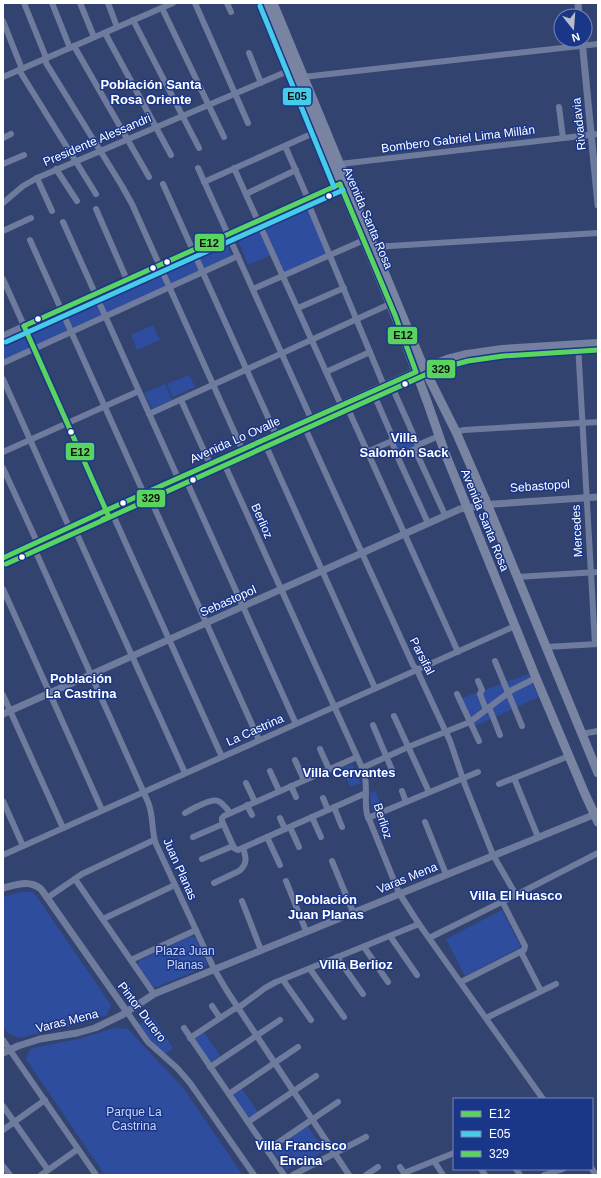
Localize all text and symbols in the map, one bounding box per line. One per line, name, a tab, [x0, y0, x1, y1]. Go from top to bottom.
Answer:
north arrow	[553, 8, 593, 48]
text: N	[570, 31, 581, 44]
district label: Población Santa Rosa Oriente	[100, 77, 202, 107]
line badge: E05	[282, 87, 312, 106]
text: E05	[287, 90, 307, 102]
street label: Rivadavia	[569, 97, 589, 151]
street label: Presidente Alessandri	[41, 111, 153, 169]
street label: Bombero Gabriel Lima Millán	[380, 123, 536, 155]
street label: Avenida Santa Rosa	[340, 165, 396, 271]
unlabelled marker	[324, 191, 334, 201]
line badge: E12	[194, 233, 225, 252]
text: E12	[199, 237, 219, 249]
unlabelled marker	[162, 257, 172, 267]
unlabelled marker	[148, 263, 158, 273]
unlabelled marker	[33, 314, 43, 324]
line badge: E12	[387, 326, 418, 345]
text: E12	[393, 329, 413, 341]
line badge: 329	[426, 359, 456, 379]
text: 329	[432, 363, 450, 375]
unlabelled marker	[400, 379, 410, 389]
street label: Avenida Lo Ovalle	[188, 414, 283, 466]
unlabelled marker	[66, 427, 76, 437]
district label: Villa Salomón Sack	[360, 430, 449, 460]
line badge: E12	[65, 442, 95, 461]
text: E12	[70, 446, 90, 458]
street label: Avenida Santa Rosa	[458, 467, 512, 574]
unlabelled marker	[188, 475, 198, 485]
street label: Sebastopol	[510, 477, 570, 495]
line badge: 329	[136, 489, 166, 508]
text: 329	[142, 492, 160, 504]
unlabelled marker	[118, 498, 128, 508]
street label: Berlioz	[248, 501, 276, 541]
street label: Mercedes	[569, 504, 585, 558]
unlabelled marker	[17, 552, 27, 562]
street label: Sebastopol	[198, 582, 258, 620]
street label: Parsifal	[407, 635, 437, 677]
district label: Población La Castrina	[46, 671, 117, 701]
street label: La Castrina	[224, 711, 286, 749]
district label: Villa Cervantes	[303, 765, 395, 780]
street label: Berlioz	[371, 801, 395, 841]
street label: Juan Planas	[160, 836, 200, 902]
street label: Varas Mena	[375, 859, 440, 896]
district label: Villa El Huasco	[470, 888, 563, 903]
district label: Población Juan Planas	[288, 892, 364, 922]
park label: Plaza Juan Planas	[155, 944, 215, 972]
district label: Villa Berlioz	[319, 957, 393, 972]
street label: Pintor Durero	[115, 979, 169, 1045]
street label: Varas Mena	[34, 1006, 100, 1036]
legend	[453, 1098, 593, 1170]
park label: Parque La Castrina	[106, 1105, 162, 1133]
text: E12	[489, 1107, 511, 1121]
text: E05	[489, 1127, 511, 1141]
district label: Villa Francisco Encina	[255, 1138, 347, 1168]
text: 329	[489, 1147, 509, 1161]

